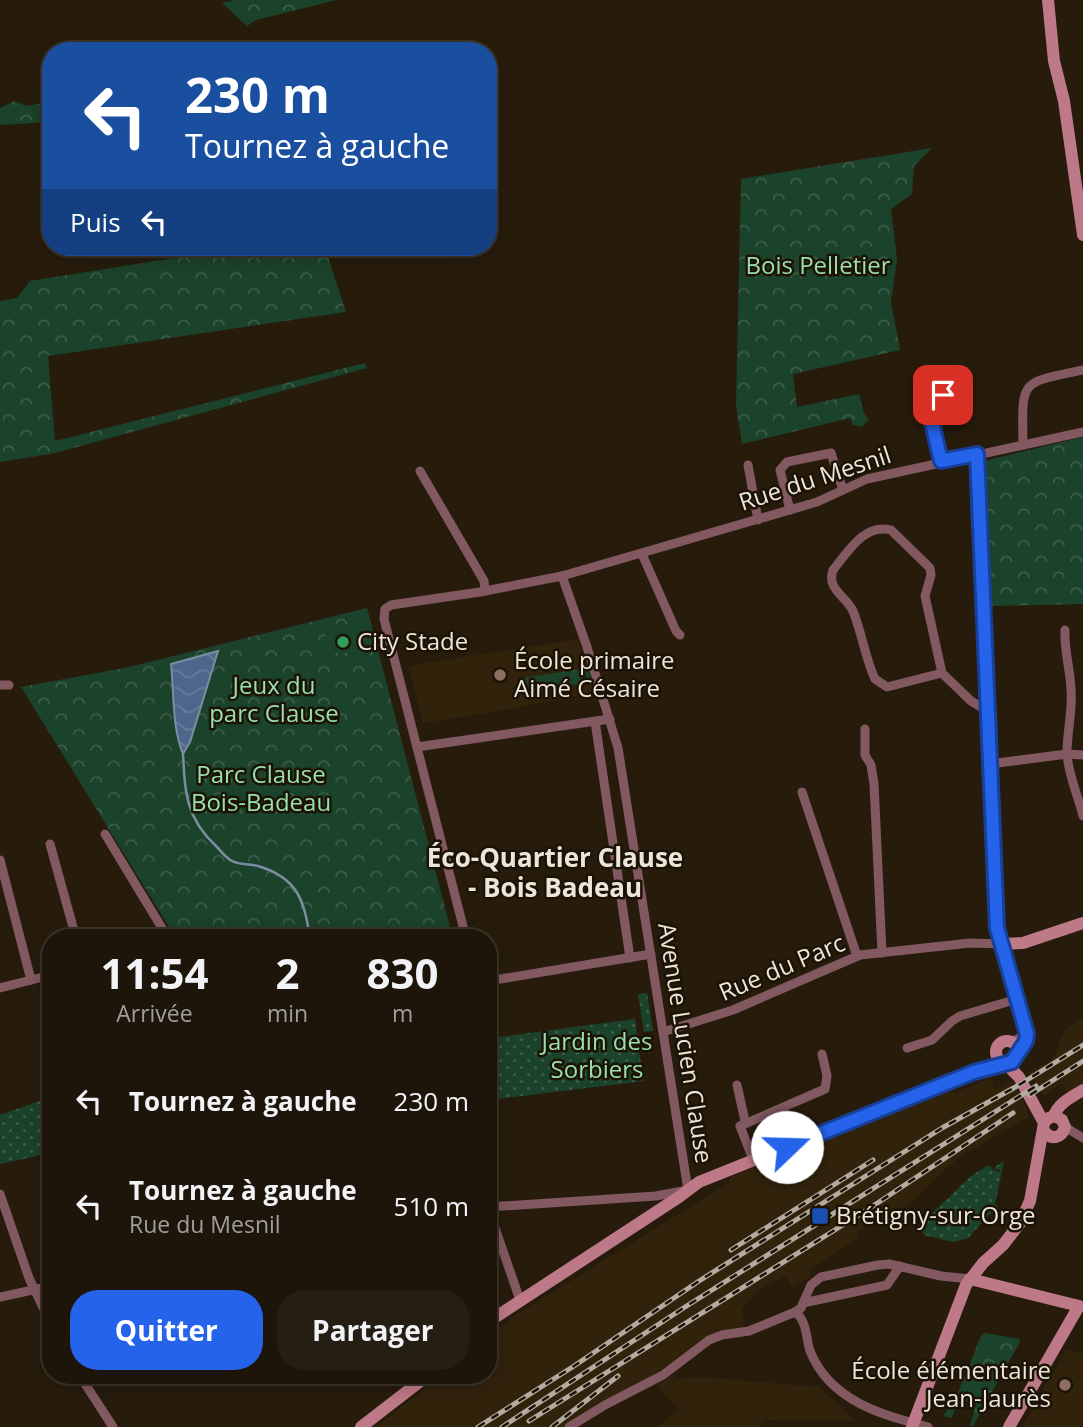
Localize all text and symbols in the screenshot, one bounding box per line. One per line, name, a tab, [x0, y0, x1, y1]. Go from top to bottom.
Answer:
text: 230 m	[185, 61, 330, 127]
icon: left	[70, 70, 161, 161]
text: Tournez à gauche	[185, 124, 449, 167]
icon: left	[135, 203, 173, 241]
text: Puis	[70, 204, 121, 240]
park label: Bois Pelletier	[745, 248, 891, 281]
pin	[913, 365, 973, 425]
icon: arrive	[924, 376, 962, 414]
street label: Rue du Mesnil	[734, 437, 895, 518]
place label: City Stade	[357, 624, 468, 657]
marker: City Stade	[335, 634, 351, 650]
place label: École primaire Aimé Césaire	[514, 643, 675, 704]
marker: École primaire Aimé Césaire	[492, 667, 508, 683]
park label: Jeux du parc Clause	[209, 668, 339, 729]
park label: Parc Clause Bois-Badeau	[191, 757, 331, 818]
district label: Éco-Quartier Clause - Bois Badeau	[427, 839, 683, 905]
street label: Avenue Lucien Clause	[651, 920, 722, 1165]
street label: Rue du Parc	[713, 925, 850, 1008]
text: 11:54	[100, 944, 208, 1001]
text: 2	[275, 944, 300, 1001]
text: 830	[367, 944, 439, 1001]
text: Arrivée	[116, 997, 193, 1029]
text: min	[267, 997, 308, 1029]
text: m	[392, 997, 413, 1029]
park label: Jardin des Sorbiers	[540, 1024, 652, 1085]
icon: left	[70, 1082, 108, 1120]
text: Tournez à gauche	[129, 1083, 357, 1119]
text: 230 m	[394, 1083, 469, 1119]
position arrow	[750, 1110, 824, 1184]
text: Tournez à gauche	[129, 1172, 357, 1208]
icon: left	[70, 1187, 108, 1225]
text: 510 m	[394, 1188, 469, 1224]
place label: Brétigny-sur-Orge	[836, 1198, 1036, 1231]
marker: Brétigny-sur-Orge	[810, 1206, 830, 1226]
text: Rue du Mesnil	[129, 1208, 281, 1240]
button: Quitter	[70, 1290, 263, 1370]
button: Partager	[277, 1290, 469, 1370]
place label: École élémentaire Jean-Jaurès	[851, 1353, 1051, 1414]
marker: École élémentaire Jean-Jaurès	[1057, 1377, 1073, 1393]

